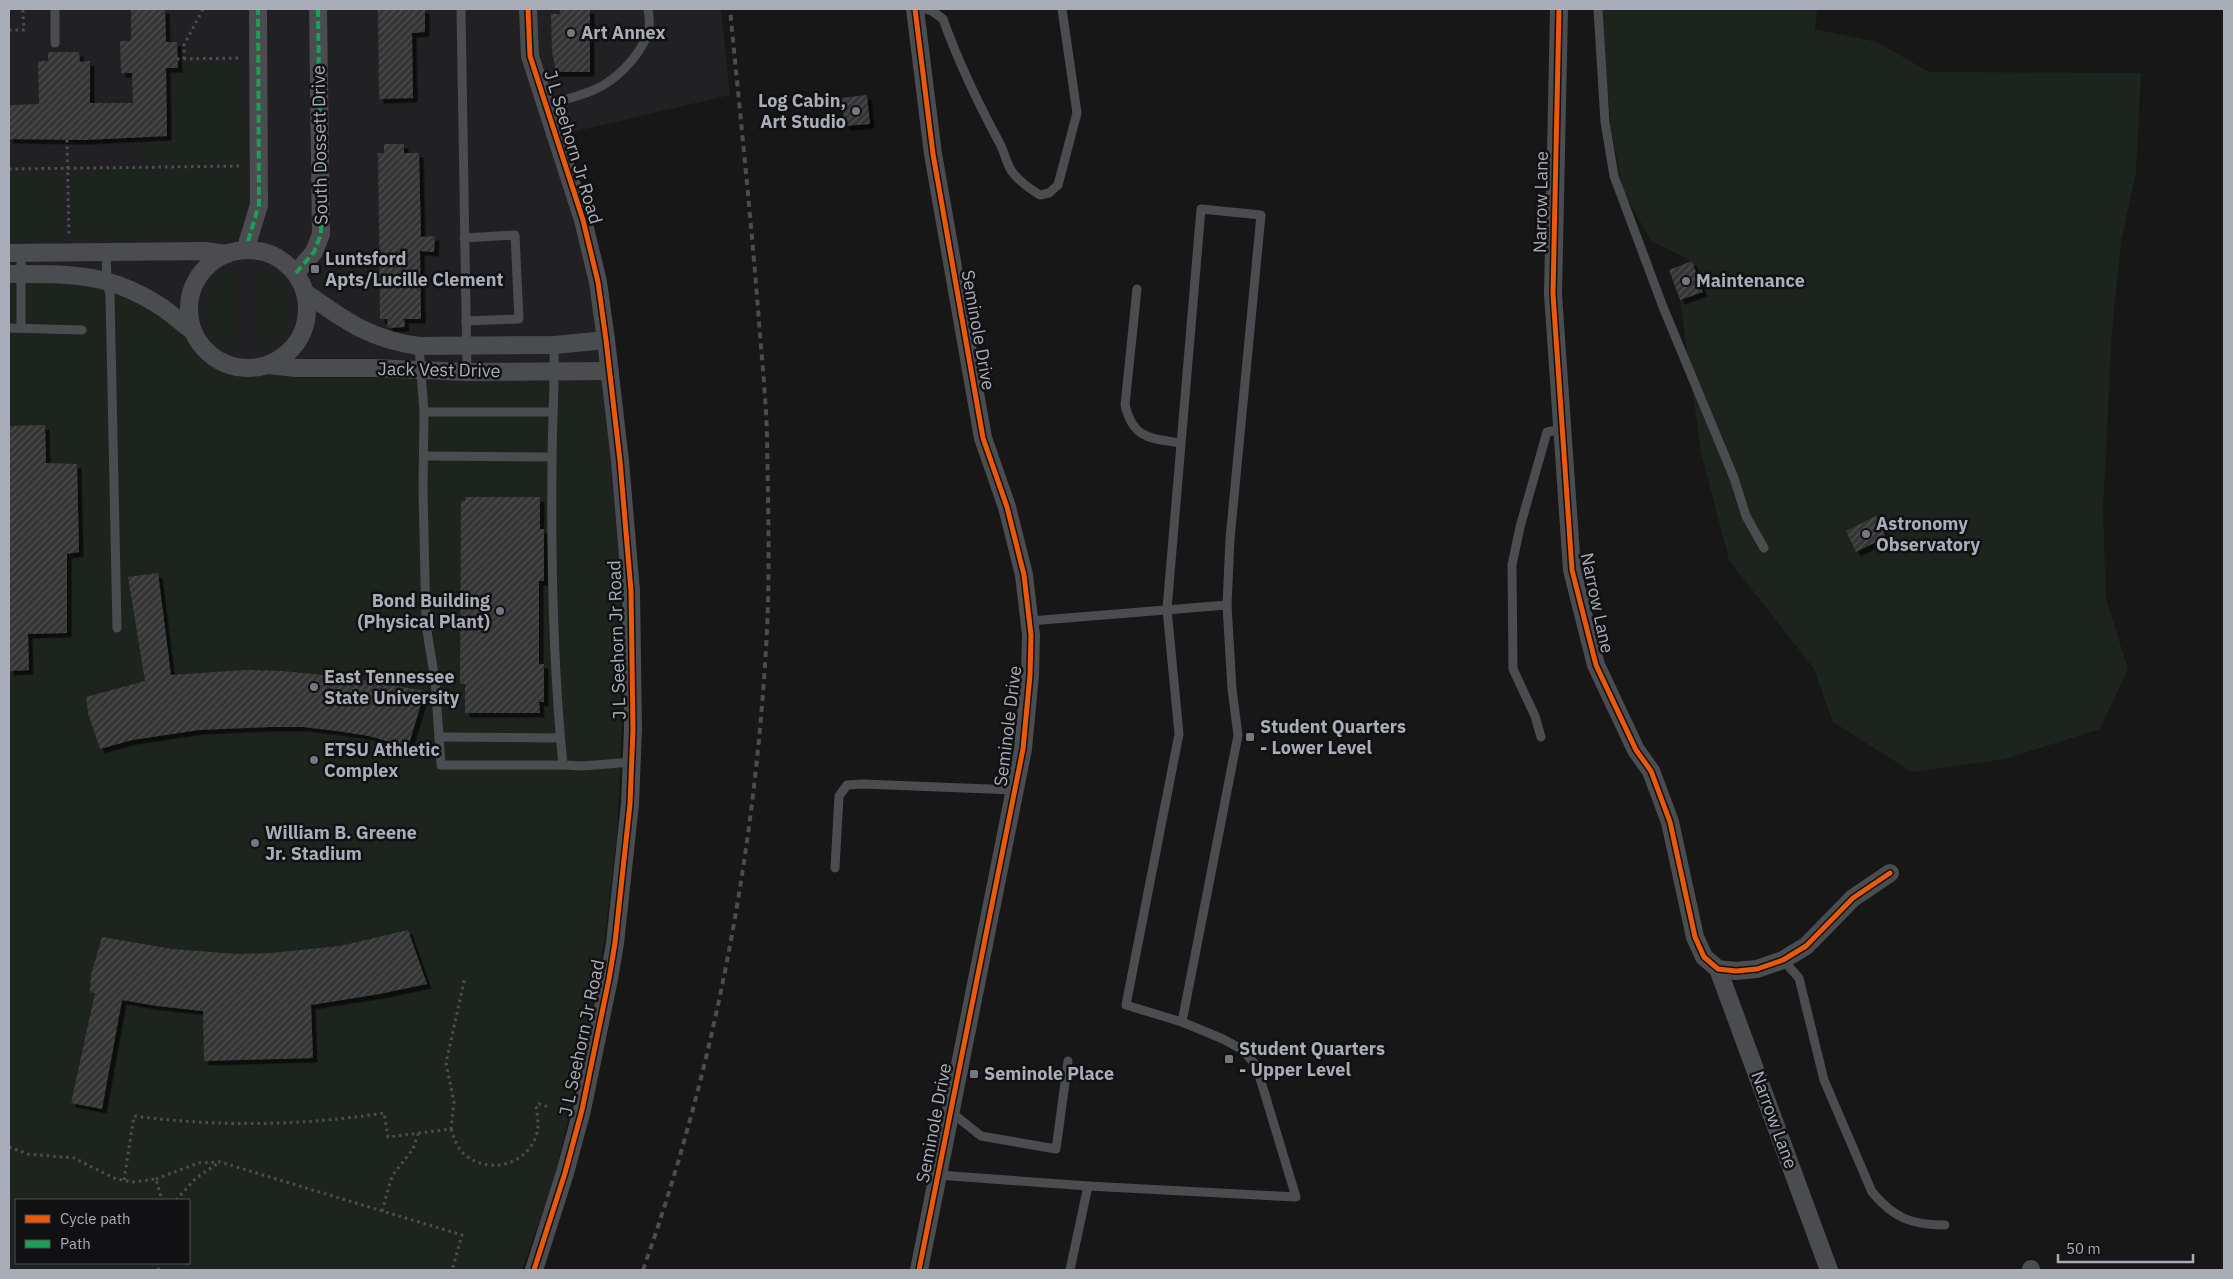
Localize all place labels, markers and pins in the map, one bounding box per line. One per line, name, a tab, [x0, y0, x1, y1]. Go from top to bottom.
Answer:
place label: Art Annex	[581, 21, 666, 44]
marker: Art Annex	[565, 27, 577, 39]
place label: Log Cabin, Art Studio	[758, 89, 846, 133]
marker: Log Cabin, Art Studio	[850, 105, 862, 117]
place label: Luntsford Apts/Lucille Clement	[325, 247, 503, 291]
marker: Luntsford Apts/Lucille Clement	[309, 263, 321, 275]
place label: Maintenance	[1696, 269, 1805, 292]
marker: Maintenance	[1680, 275, 1692, 287]
place label: Astronomy Observatory	[1876, 512, 1980, 556]
marker: Astronomy Observatory	[1860, 528, 1872, 540]
place label: Bond Building (Physical Plant)	[357, 589, 490, 633]
marker: Bond Building (Physical Plant)	[494, 605, 506, 617]
place label: East Tennessee State University	[324, 665, 460, 709]
marker: East Tennessee State University	[308, 681, 320, 693]
place label: Student Quarters - Lower Level	[1260, 715, 1406, 759]
marker: Student Quarters - Lower Level	[1244, 731, 1256, 743]
place label: ETSU Athletic Complex	[324, 738, 440, 782]
marker: ETSU Athletic Complex	[308, 754, 320, 766]
place label: William B. Greene Jr. Stadium	[265, 821, 417, 865]
marker: William B. Greene Jr. Stadium	[249, 837, 261, 849]
place label: Student Quarters - Upper Level	[1239, 1037, 1385, 1081]
marker: Student Quarters - Upper Level	[1223, 1053, 1235, 1065]
place label: Seminole Place	[984, 1062, 1114, 1085]
marker: Seminole Place	[968, 1068, 980, 1080]

